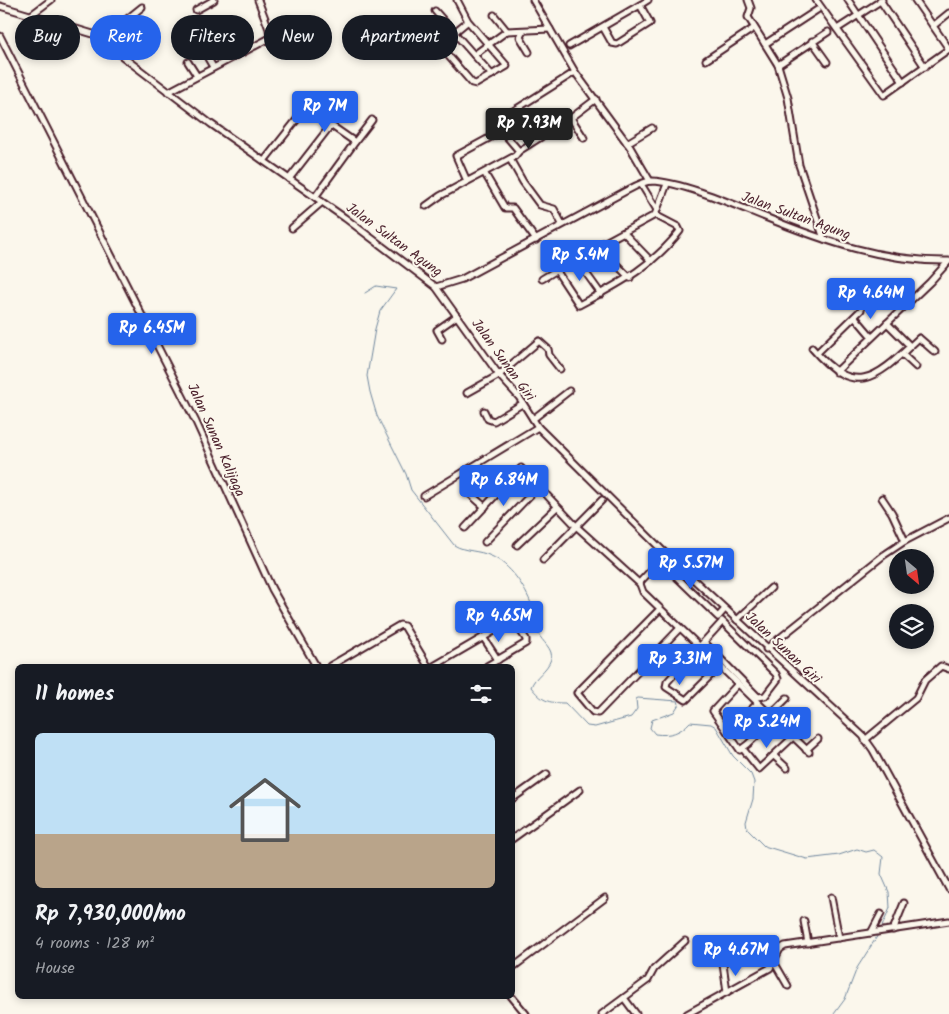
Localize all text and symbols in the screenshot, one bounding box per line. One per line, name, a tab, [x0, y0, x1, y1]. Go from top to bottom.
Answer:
chip: Buy	[15, 15, 80, 60]
chip: Rent	[90, 15, 161, 60]
chip: Filters	[171, 15, 254, 60]
chip: New	[264, 15, 332, 60]
chip: Apartment	[342, 15, 458, 60]
pin: Rp 7M	[290, 90, 360, 133]
text: Rp 7M	[303, 94, 347, 119]
pin: Rp 7.93M	[477, 108, 581, 150]
text: Rp 7.93M	[497, 111, 561, 136]
street label: Jalan Sultan Agung	[738, 186, 854, 246]
street label: Jalan Sultan Agung	[341, 197, 447, 283]
pin: Rp 5.4M	[534, 240, 626, 282]
text: Rp 5.4M	[551, 243, 609, 268]
pin: Rp 4.64M	[819, 278, 923, 320]
text: Rp 4.64M	[838, 281, 904, 306]
pin: Rp 6.45M	[100, 312, 204, 355]
street label: Jalan Sunan Giri	[465, 314, 541, 406]
text: Rp 6.45M	[119, 316, 185, 341]
street label: Jalan Sunan Kalijaga	[181, 380, 251, 500]
pin: Rp 6.84M	[452, 464, 556, 507]
text: Rp 6.84M	[470, 468, 538, 493]
pin: Rp 5.57M	[639, 548, 743, 590]
north arrow	[889, 549, 934, 594]
map controls	[889, 549, 934, 649]
text: Rp 5.57M	[659, 551, 723, 576]
pin: Rp 4.65M	[447, 600, 551, 643]
text: Rp 4.65M	[466, 604, 532, 629]
button: layers	[889, 604, 934, 649]
street label: Jalan Sunan Giri	[740, 607, 827, 690]
pin: Rp 3.31M	[628, 644, 732, 686]
text: Rp 3.31M	[649, 647, 711, 672]
text: 11 homes	[35, 678, 114, 711]
icon: filters	[467, 680, 495, 708]
pin: Rp 5.24M	[715, 706, 819, 749]
text: Rp 5.24M	[734, 710, 800, 735]
icon: home	[220, 765, 310, 855]
text: Rp 7,930,000/mo	[35, 898, 186, 931]
text: 4 rooms · 128 m²	[35, 931, 154, 956]
pin: Rp 4.67M	[684, 934, 788, 977]
text: Rp 4.67M	[703, 938, 769, 963]
text: House	[35, 956, 75, 981]

